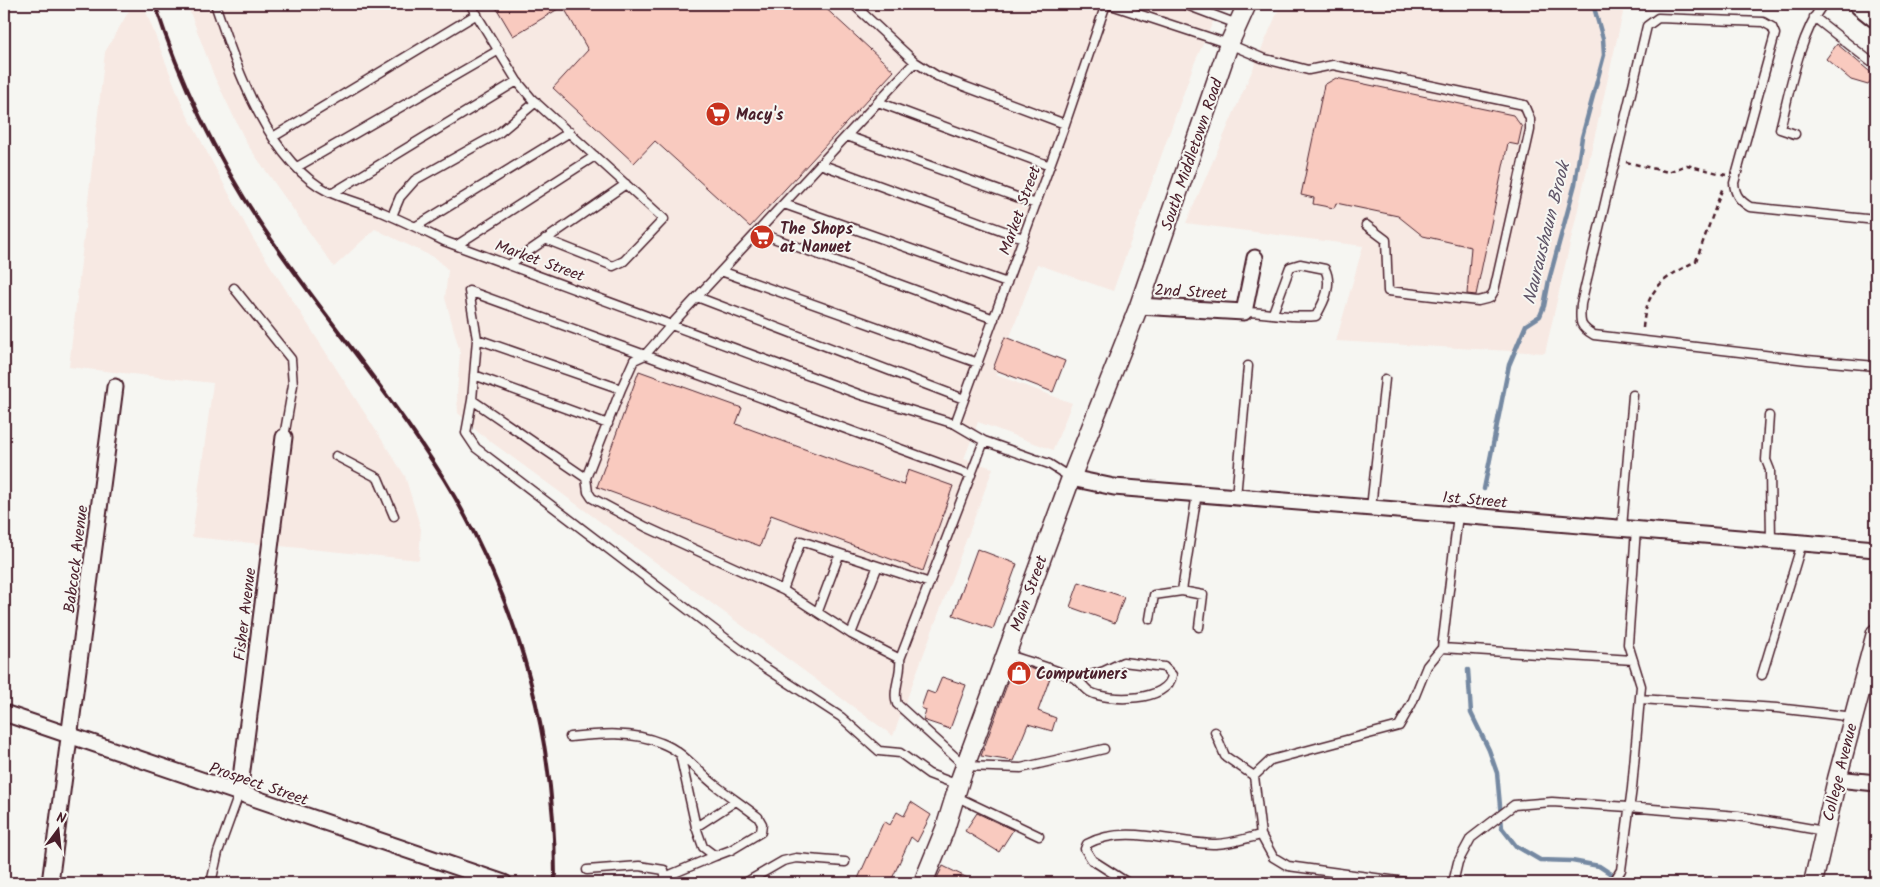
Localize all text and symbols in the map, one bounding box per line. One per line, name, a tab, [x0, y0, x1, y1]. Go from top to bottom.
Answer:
street label: South Middletown Road	[1155, 74, 1231, 234]
supermarket icon: Macy's	[705, 101, 731, 127]
place label: Macy's	[736, 103, 784, 128]
water label: Nauraushaun Brook	[1516, 157, 1580, 308]
street label: Market Street	[993, 162, 1048, 259]
place label: The Shops at Nanuet	[780, 217, 853, 260]
supermarket icon: The Shops at Nanuet	[749, 224, 775, 250]
street label: Market Street	[491, 234, 588, 289]
street label: 2nd Street	[1154, 278, 1229, 307]
street label: 1st Street	[1441, 485, 1509, 516]
street label: Babcock Avenue	[57, 504, 96, 615]
street label: Main Street	[1004, 551, 1055, 635]
street label: Fisher Avenue	[227, 566, 264, 662]
shop icon: Computuners	[1006, 660, 1032, 686]
place label: Computuners	[1036, 662, 1128, 687]
street label: College Avenue	[1816, 721, 1865, 824]
street label: Prospect Street	[206, 756, 312, 813]
north arrow	[32, 804, 82, 854]
text: N	[54, 807, 68, 830]

